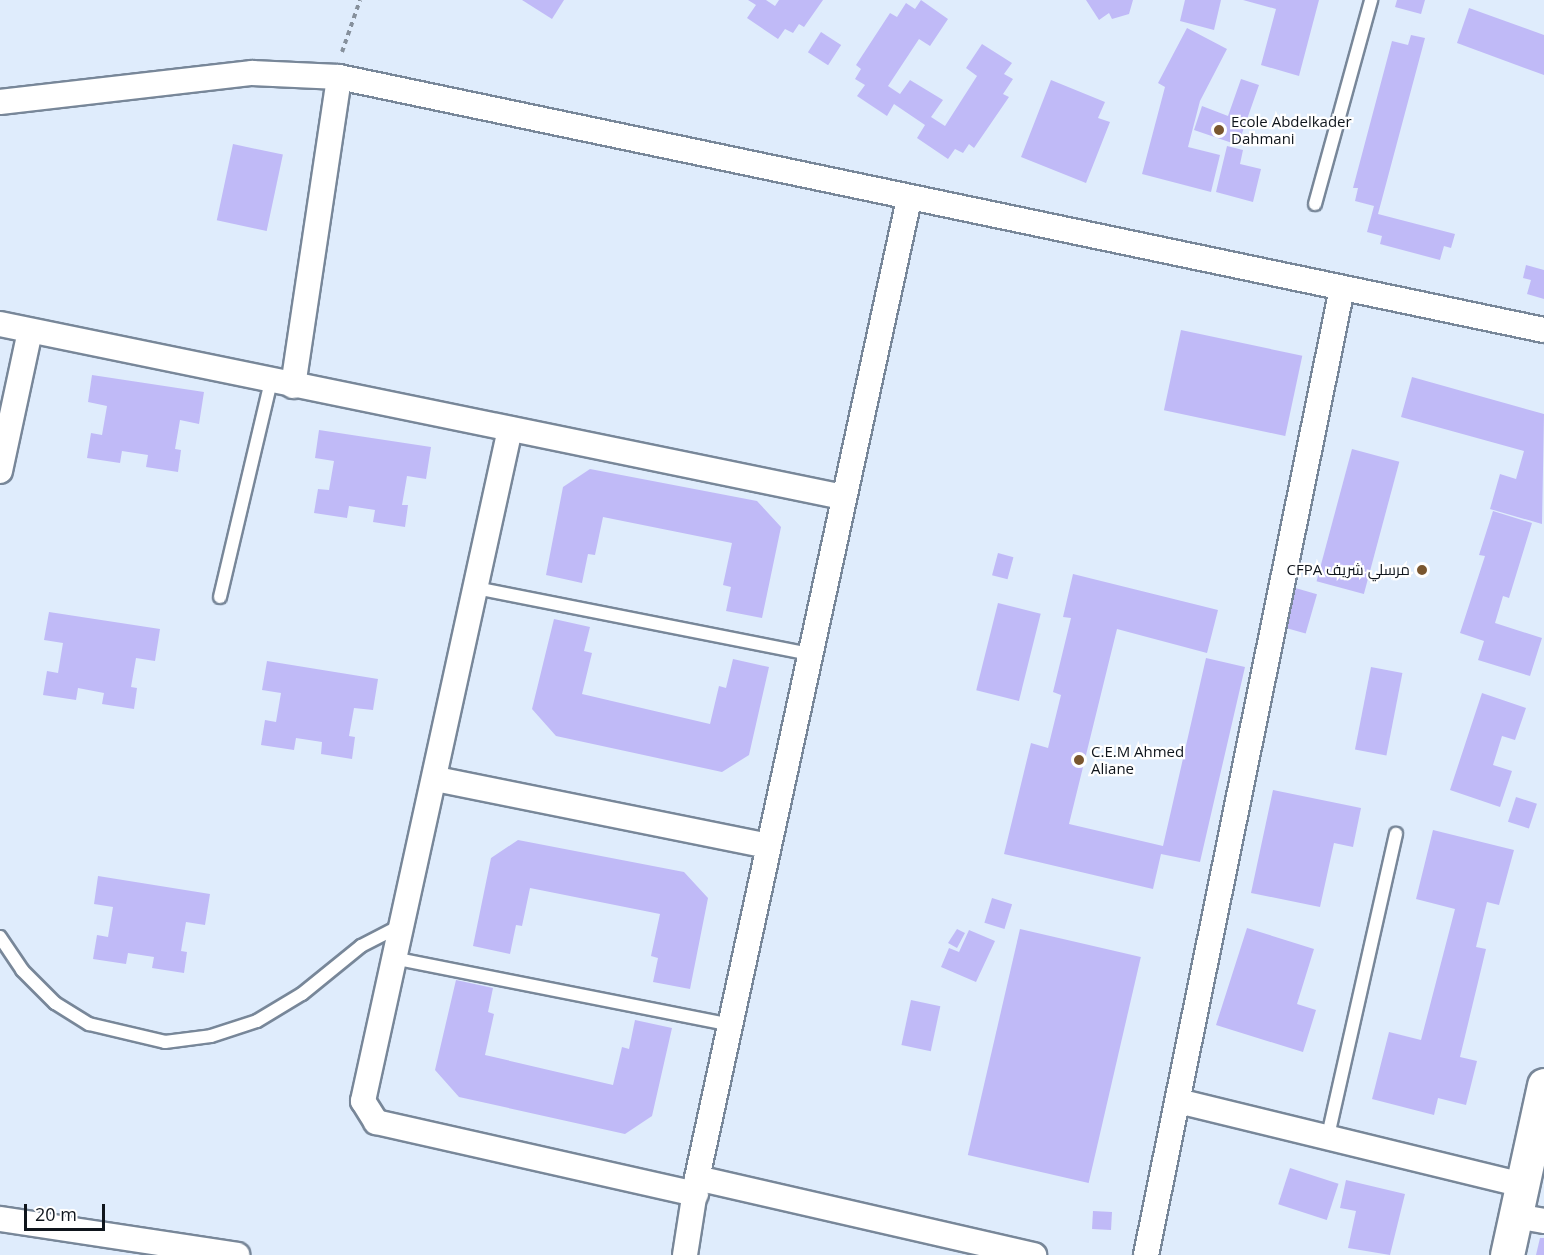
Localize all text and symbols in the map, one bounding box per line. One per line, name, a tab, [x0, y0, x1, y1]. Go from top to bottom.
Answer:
place label: Ecole Abdelkader Dahmani	[1231, 112, 1352, 147]
marker: Ecole Abdelkader Dahmani	[1212, 123, 1226, 137]
place label: CFPA مرسلي شريف	[1287, 561, 1410, 579]
marker: CFPA مرسلي شريف	[1415, 563, 1429, 577]
place label: C.E.M Ahmed Aliane	[1091, 742, 1184, 777]
marker: C.E.M Ahmed Aliane	[1072, 753, 1086, 767]
scale bar	[27, 1192, 108, 1230]
text: 20 m	[35, 1202, 77, 1226]

